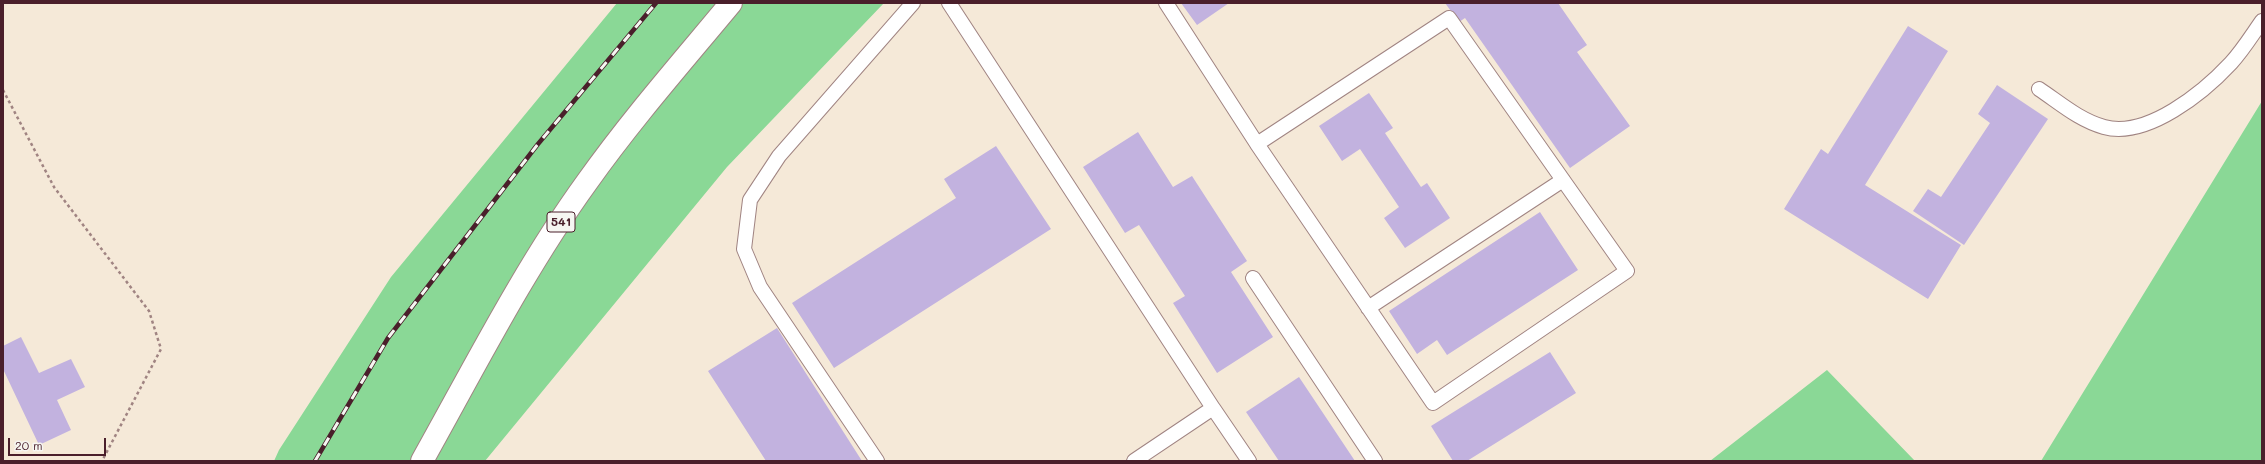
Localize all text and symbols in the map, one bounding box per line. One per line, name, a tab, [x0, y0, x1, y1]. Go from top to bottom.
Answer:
road number: 541	[547, 212, 575, 232]
scale bar	[10, 430, 108, 456]
text: 20 m	[15, 437, 43, 453]

